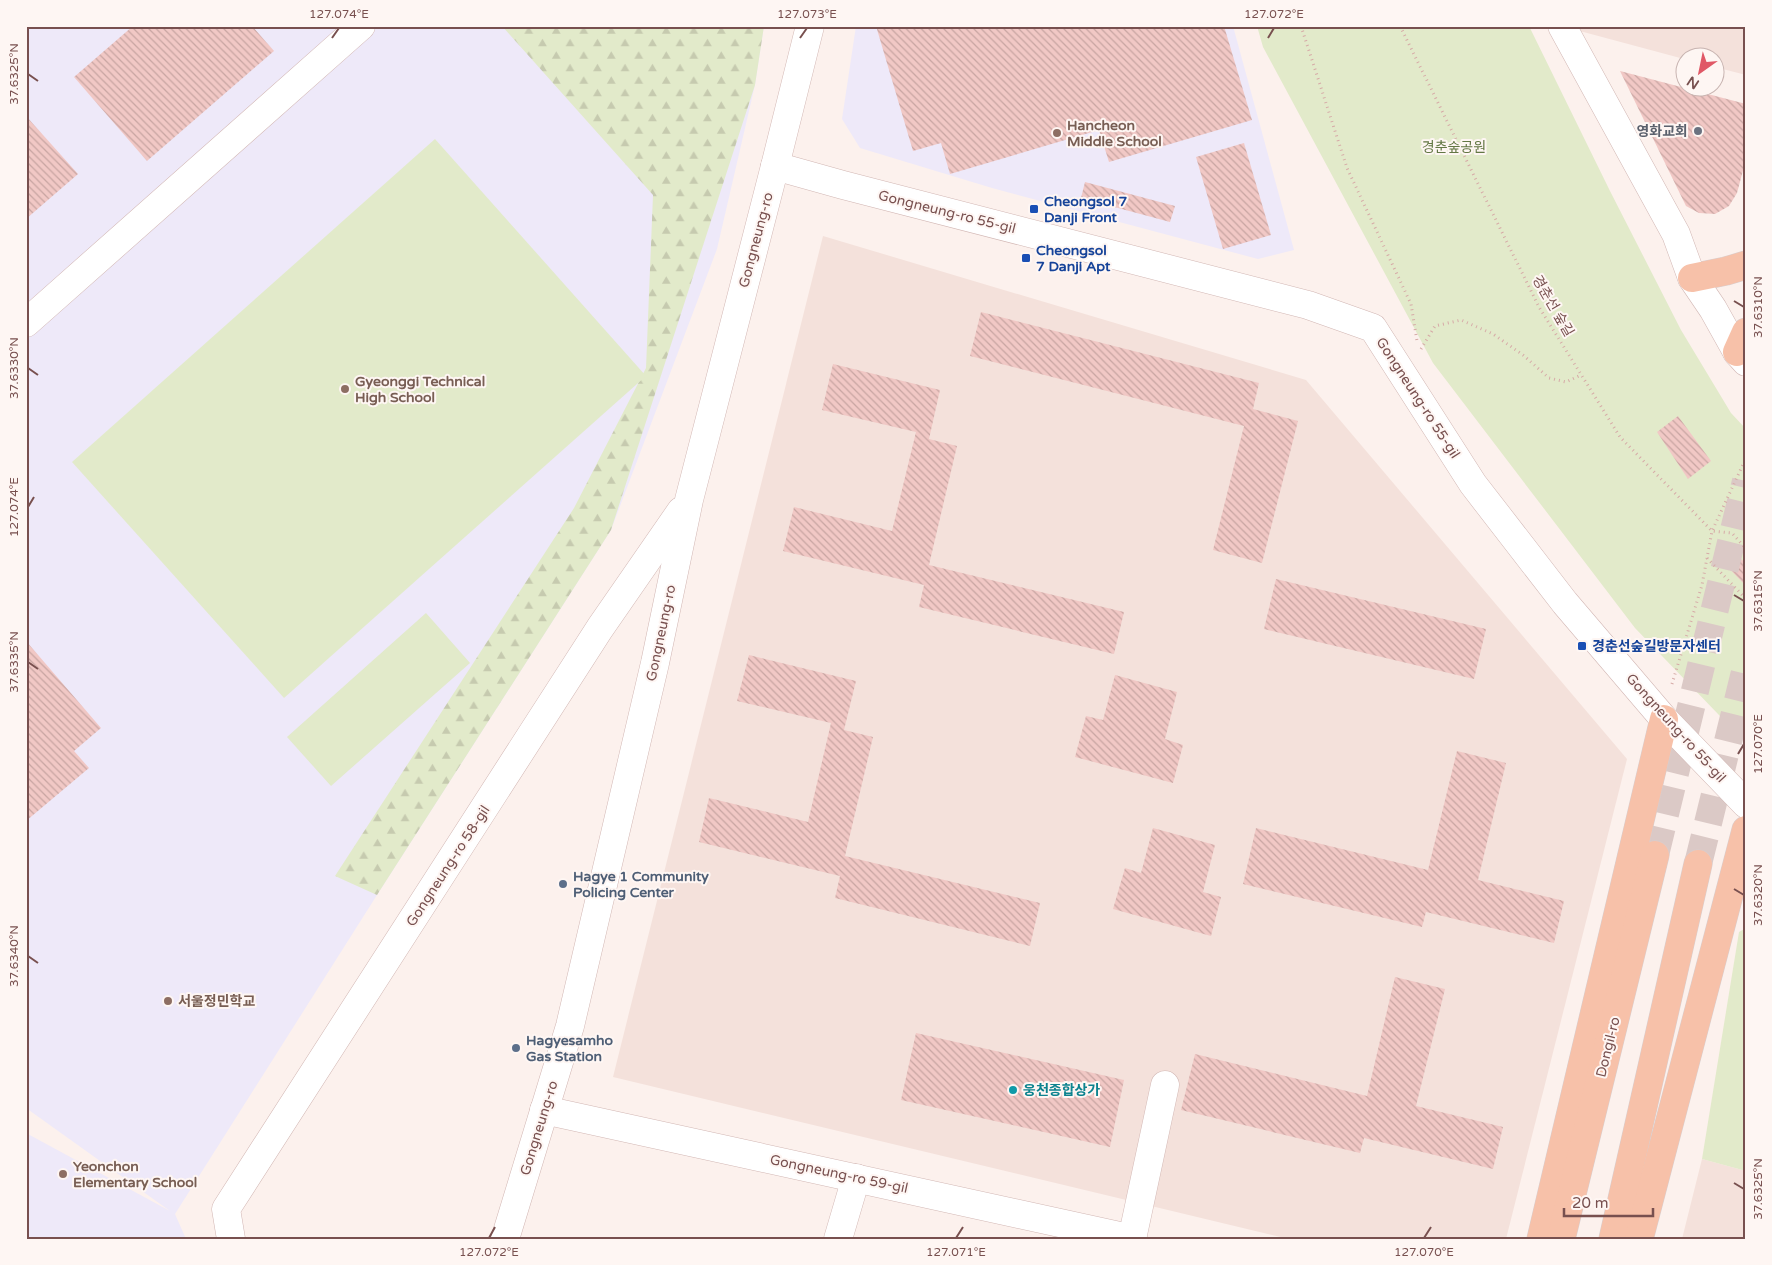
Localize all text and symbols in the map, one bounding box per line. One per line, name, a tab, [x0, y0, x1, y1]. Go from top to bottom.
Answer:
text: 127.074°E	[309, 7, 369, 21]
text: 127.073°E	[777, 7, 837, 21]
text: 127.072°E	[1244, 7, 1304, 21]
text: 37.6325°N	[7, 43, 21, 105]
north arrow	[1674, 48, 1724, 98]
text: N	[1684, 72, 1703, 93]
place label: Hancheon Middle School	[1067, 117, 1162, 150]
place label: 영화교회	[1636, 123, 1688, 140]
marker: 영화교회	[1692, 125, 1704, 137]
marker: Hancheon Middle School	[1051, 127, 1063, 139]
park label: 경춘숲공원	[1422, 139, 1486, 156]
street label: Gongneung-ro 55-gil	[877, 187, 1017, 237]
street label: Gongneung-ro	[735, 190, 777, 290]
place label: Cheongsol 7 Danji Front	[1044, 193, 1127, 226]
marker: Cheongsol 7 Danji Front	[1028, 203, 1040, 215]
place label: Cheongsol 7 Danji Apt	[1036, 242, 1111, 275]
marker: Cheongsol 7 Danji Apt	[1020, 252, 1032, 264]
street label: 경춘선 숲길	[1529, 272, 1577, 340]
text: 37.6310°N	[1751, 276, 1765, 338]
street label: Gongneung-ro 55-gil	[1372, 334, 1464, 462]
text: 37.6330°N	[7, 337, 21, 399]
place label: Gyeonggi Technical High School	[355, 373, 485, 406]
marker: Gyeonggi Technical High School	[339, 383, 351, 395]
text: 127.074°E	[7, 477, 21, 537]
text: 37.6315°N	[1751, 570, 1765, 632]
street label: Gongneung-ro	[642, 583, 680, 683]
text: 37.6335°N	[7, 631, 21, 693]
place label: 경춘선숲길방문자센터	[1592, 638, 1721, 655]
marker: 경춘선숲길방문자센터	[1576, 640, 1588, 652]
street label: Gongneung-ro 55-gil	[1623, 670, 1729, 786]
text: 127.070°E	[1751, 714, 1765, 774]
street label: Gongneung-ro 58-gil	[402, 802, 494, 930]
text: 37.6320°N	[1751, 864, 1765, 926]
place label: Hagye 1 Community Policing Center	[573, 868, 709, 901]
marker: Hagye 1 Community Policing Center	[557, 878, 569, 890]
text: 37.6340°N	[7, 925, 21, 987]
place label: 서울정민학교	[178, 993, 255, 1010]
marker: 서울정민학교	[162, 995, 174, 1007]
street label: Dongil-ro	[1592, 1015, 1624, 1079]
place label: Hagyesamho Gas Station	[526, 1032, 614, 1065]
marker: Hagyesamho Gas Station	[510, 1042, 522, 1054]
street label: Gongneung-ro	[517, 1079, 561, 1177]
place label: 웅천종합상가	[1023, 1082, 1100, 1099]
marker: 웅천종합상가	[1007, 1084, 1019, 1096]
street label: Gongneung-ro 59-gil	[768, 1151, 910, 1197]
place label: Yeonchon Elementary School	[73, 1158, 197, 1191]
text: 37.6325°N	[1751, 1158, 1765, 1220]
marker: Yeonchon Elementary School	[57, 1168, 69, 1180]
scale bar	[1564, 1185, 1653, 1217]
text: 20 m	[1572, 1194, 1609, 1212]
text: 127.072°E	[459, 1245, 519, 1259]
text: 127.071°E	[926, 1245, 986, 1259]
text: 127.070°E	[1394, 1245, 1454, 1259]

